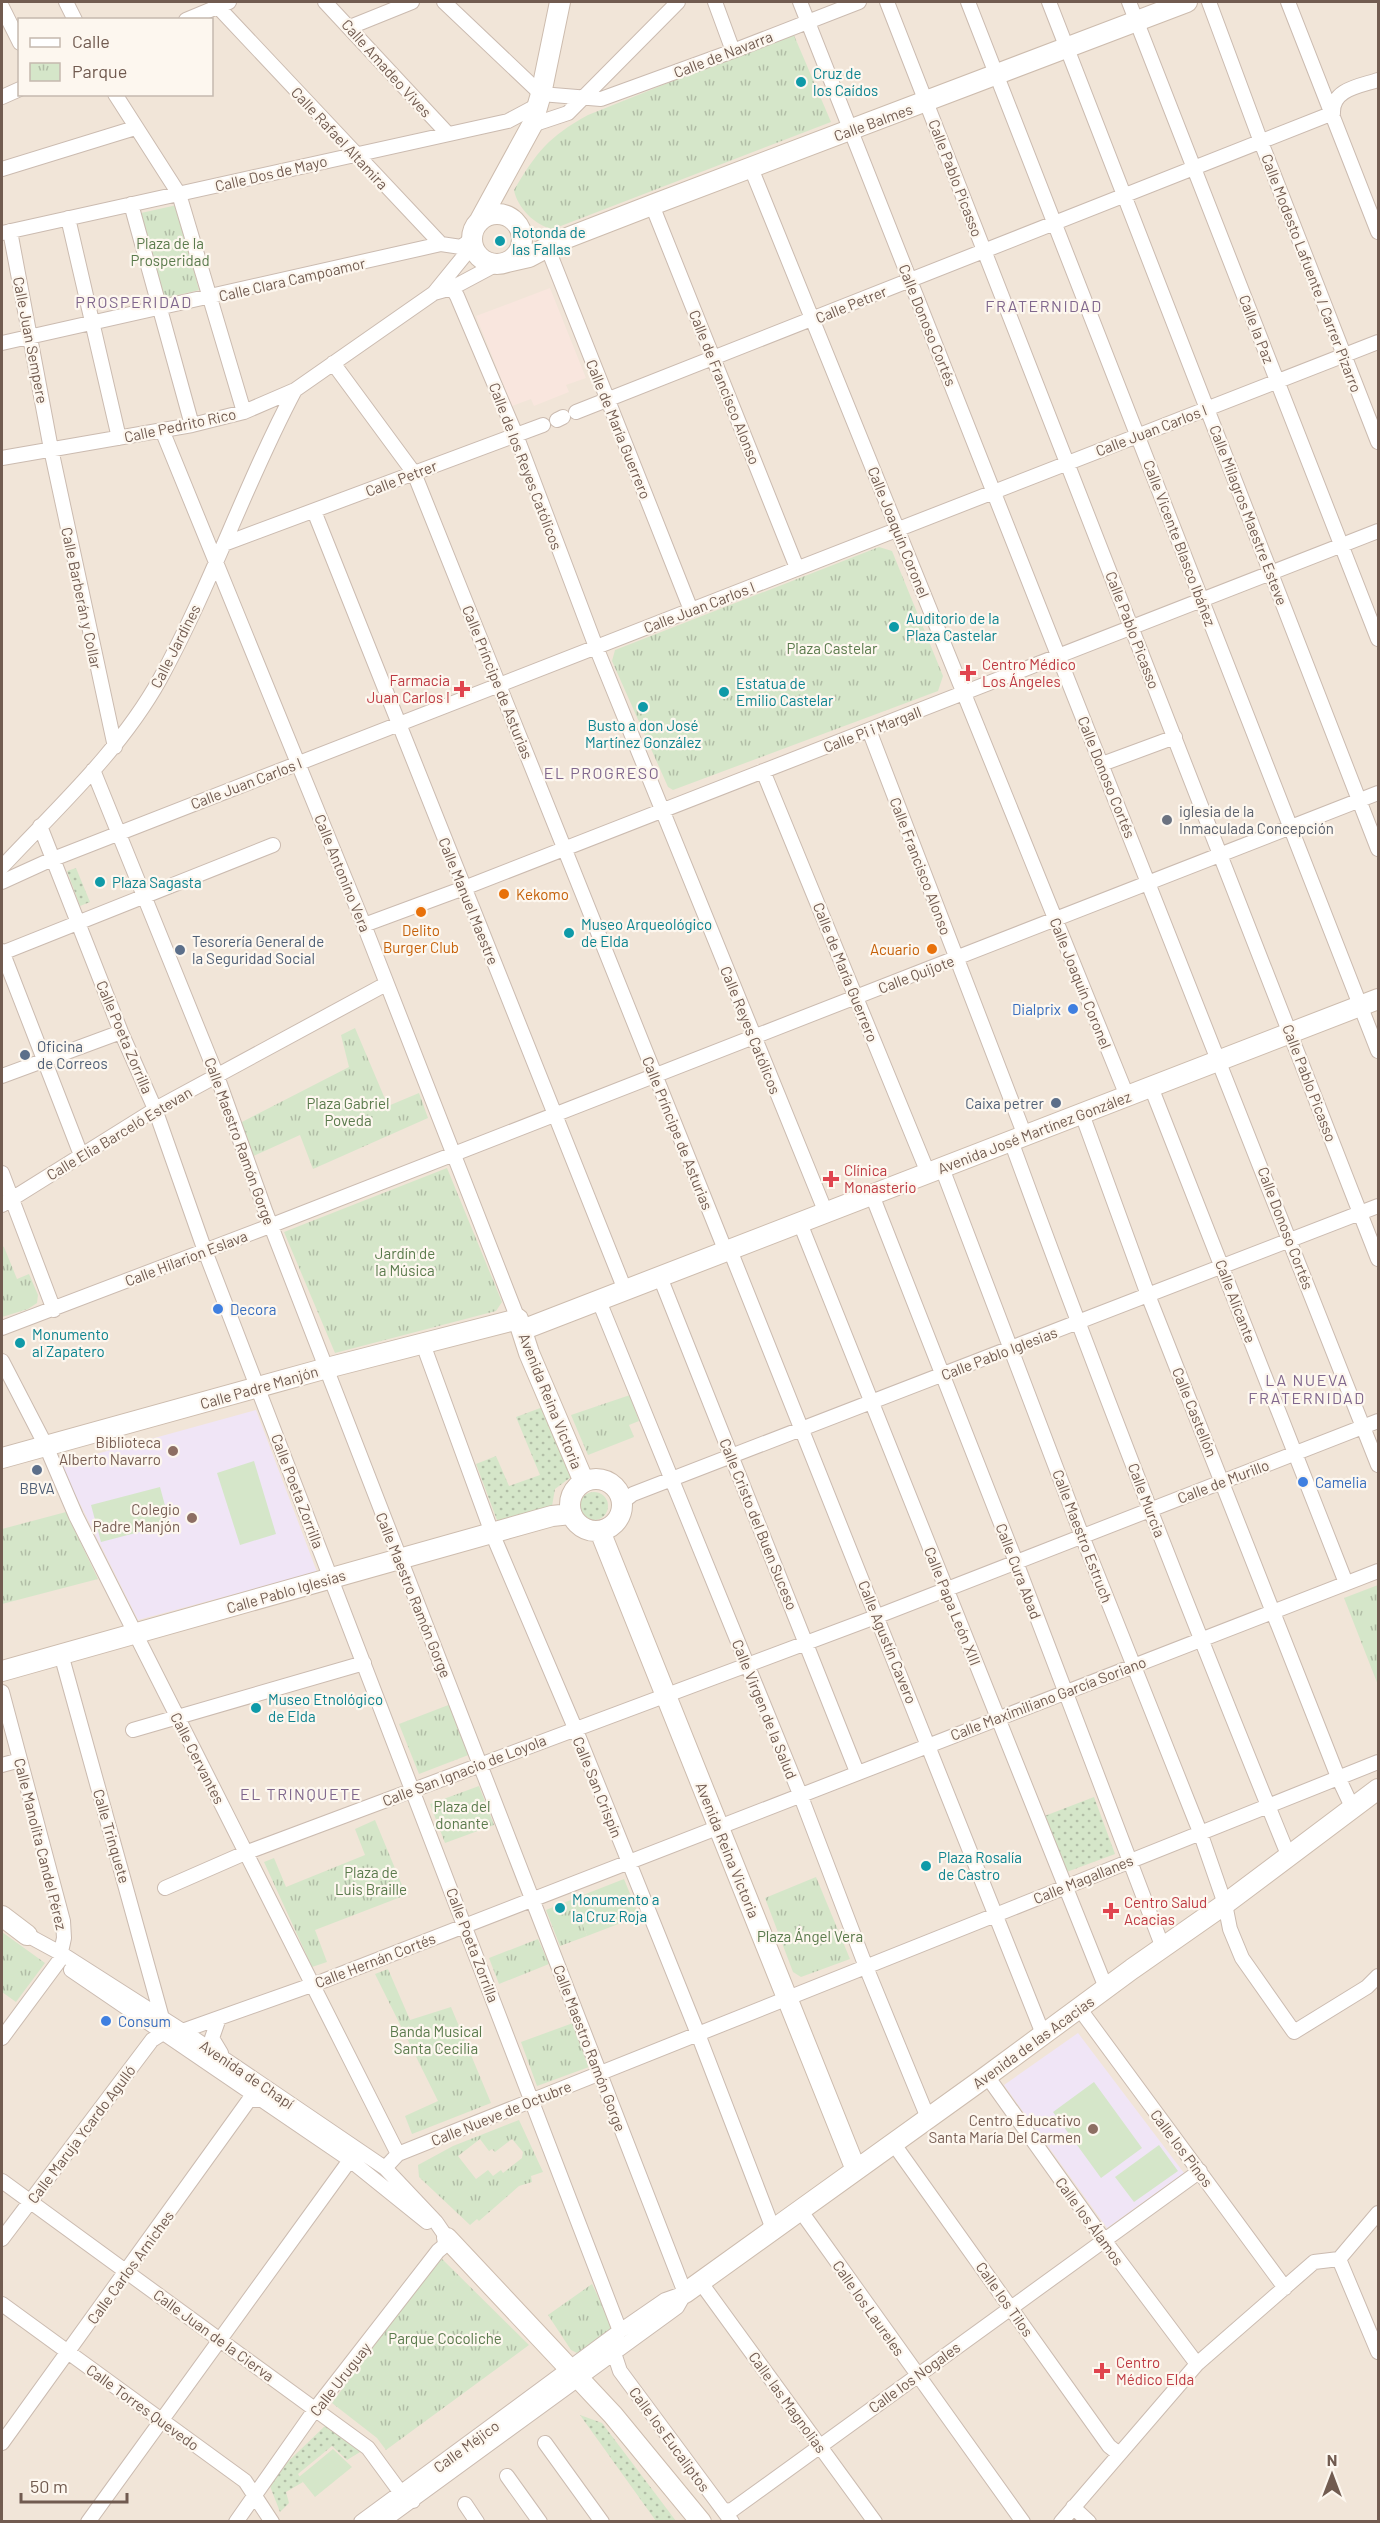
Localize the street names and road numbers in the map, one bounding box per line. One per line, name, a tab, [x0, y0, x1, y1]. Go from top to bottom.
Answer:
street label: Calle Amadeo Vives	[338, 15, 436, 121]
street label: Calle de Navarra	[671, 27, 775, 81]
street label: Calle Rafael Altamira	[288, 83, 392, 193]
street label: Calle Balmes	[831, 99, 915, 145]
street label: Calle Pablo Picasso	[925, 117, 987, 239]
street label: Calle Dos de Mayo	[213, 151, 329, 195]
street label: Calle Modesto Lafuente / Carrer Pizarro	[1258, 151, 1366, 395]
street label: Calle Clara Campoamor	[217, 253, 368, 305]
street label: Calle Donoso Cortés	[895, 261, 961, 389]
street label: Calle Juan Sempere	[10, 275, 52, 405]
street label: Calle Petrer	[813, 281, 890, 326]
street label: Calle la Paz	[1236, 292, 1278, 366]
street label: Calle de Francisco Alonso	[686, 307, 764, 467]
street label: Calle de María Guerrero	[583, 357, 655, 501]
street label: Calle de los Reyes Católicos	[486, 380, 566, 552]
street label: Calle Juan Carlos I	[1093, 400, 1209, 460]
street label: Calle Pedrito Rico	[122, 404, 238, 446]
street label: Calle Milagros Maestre Esteve	[1206, 422, 1292, 608]
street label: Calle Petrer	[363, 456, 440, 500]
street label: Calle Vicente Blasco Ibáñez	[1140, 457, 1220, 629]
street label: Calle Joaquín Coronel	[864, 464, 934, 600]
street label: Calle Barberán y Collar	[58, 525, 106, 671]
street label: Calle Pablo Picasso	[1102, 569, 1164, 691]
street label: Calle Juan Carlos I	[641, 577, 757, 637]
street label: Calle Jardines	[146, 601, 204, 691]
street label: Calle Príncipe de Asturias	[459, 603, 537, 761]
street label: Calle Pi i Margall	[821, 702, 923, 756]
street label: Calle Donoso Cortés	[1074, 713, 1140, 841]
street label: Calle Juan Carlos I	[188, 753, 304, 813]
street label: Calle Francisco Alonso	[886, 795, 956, 937]
street label: Calle Antonino Vera	[311, 811, 375, 935]
street label: Calle Manuel Maestre	[435, 835, 503, 967]
street label: Calle de María Guerrero	[810, 900, 882, 1044]
street label: Calle Joaquín Coronel	[1046, 915, 1116, 1051]
street label: Calle Quijote	[875, 951, 957, 997]
street label: Calle Reyes Católicos	[717, 963, 785, 1097]
street label: Calle Poeta Zorrilla	[93, 978, 157, 1096]
street label: Calle Pablo Picasso	[1279, 1022, 1341, 1144]
street label: Calle Príncipe de Asturias	[639, 1054, 717, 1212]
street label: Calle Maestro Ramón Gorge	[201, 1055, 279, 1227]
street label: Calle Elia Barceló Estevan	[43, 1082, 195, 1184]
street label: Avenida José Martínez González	[935, 1087, 1133, 1177]
street label: Calle Donoso Cortés	[1254, 1164, 1318, 1292]
street label: Calle Hilarion Eslava	[122, 1226, 250, 1290]
street label: Calle Alicante	[1212, 1257, 1260, 1345]
street label: Calle Pablo Iglesias	[938, 1323, 1060, 1383]
street label: Avenida Reina Victoria	[516, 1330, 586, 1472]
street label: Calle Padre Manjón	[198, 1362, 320, 1412]
street label: Calle Castellón	[1169, 1365, 1221, 1459]
street label: Calle Poeta Zorrilla	[268, 1431, 328, 1551]
street label: Calle Cristo del Buen Suceso	[716, 1436, 802, 1612]
street label: Calle de Murillo	[1175, 1455, 1271, 1507]
street label: Calle Murcia	[1125, 1460, 1169, 1540]
street label: Calle Maestro Estruch	[1049, 1467, 1117, 1605]
street label: Calle Maestro Ramón Gorge	[373, 1510, 455, 1680]
street label: Calle Cura Abad	[993, 1521, 1045, 1621]
street label: Calle Papa León XIII	[921, 1544, 985, 1668]
street label: Calle Pablo Iglesias	[224, 1565, 348, 1617]
street label: Calle Agustín Cavero	[855, 1578, 921, 1706]
street label: Calle Virgen de la Salud	[729, 1637, 801, 1781]
street label: Calle Maximiliano García Soriano	[948, 1652, 1148, 1744]
street label: Calle Cervantes	[167, 1709, 229, 1807]
street label: Calle San Ignacio de Loyola	[380, 1730, 548, 1810]
street label: Calle San Crispín	[570, 1734, 626, 1840]
street label: Calle Manolita Candel Pérez	[11, 1756, 71, 1932]
street label: Avenida Reina Victoria	[693, 1779, 763, 1921]
street label: Calle Trinquete	[90, 1787, 134, 1885]
street label: Calle Magallanes	[1030, 1851, 1136, 1907]
street label: Calle Poeta Zorrilla	[443, 1885, 503, 2005]
street label: Calle Hernán Cortés	[312, 1929, 438, 1991]
street label: Calle Maestro Ramón Gorge	[550, 1962, 630, 2134]
street label: Avenida de las Acacias	[969, 1992, 1097, 2092]
street label: Avenida de Chapí	[196, 2036, 298, 2112]
street label: Calle Maruja Ycardo Agulló	[23, 2061, 139, 2207]
street label: Calle Nueve de Octubre	[428, 2077, 574, 2149]
street label: Calle los Pinos	[1147, 2106, 1217, 2190]
street label: Calle los Álamos	[1052, 2174, 1128, 2268]
street label: Calle Carlos Arniches	[83, 2207, 177, 2327]
street label: Calle los Laureles	[829, 2257, 909, 2359]
street label: Calle los Tilos	[973, 2258, 1037, 2340]
street label: Calle Juan de la Cierva	[150, 2285, 278, 2385]
street label: Calle los Nogales	[865, 2338, 963, 2416]
street label: Calle Uruguay	[306, 2339, 374, 2419]
street label: Calle las Magnolias	[745, 2348, 831, 2456]
street label: Calle Torres Quevedo	[83, 2360, 203, 2454]
street label: Calle los Eucaliptos	[626, 2383, 714, 2495]
street label: Calle Méjico	[430, 2416, 502, 2476]

